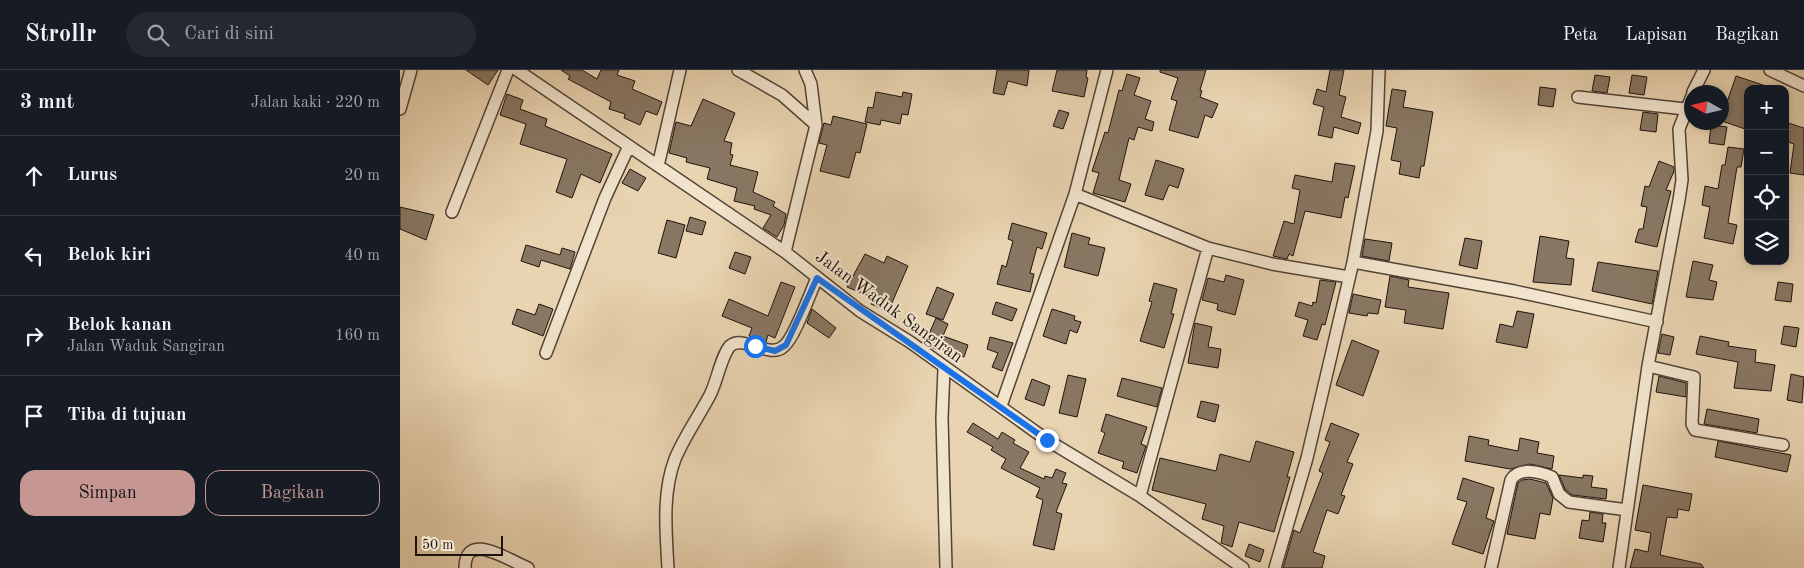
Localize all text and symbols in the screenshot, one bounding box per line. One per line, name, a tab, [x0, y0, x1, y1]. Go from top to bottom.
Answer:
search box	[126, 12, 476, 57]
icon: search	[144, 21, 172, 49]
text: Strollr	[25, 23, 96, 47]
text: Cari di sini	[184, 25, 274, 44]
text: Peta	[1563, 26, 1598, 44]
text: Lapisan	[1626, 26, 1687, 44]
text: Bagikan	[1715, 26, 1779, 44]
north arrow	[1684, 85, 1729, 130]
map controls	[1744, 85, 1789, 265]
button: +	[1744, 85, 1789, 130]
text: 3 mnt	[20, 92, 74, 113]
text: Jalan kaki · 220 m	[251, 95, 380, 111]
button: −	[1744, 130, 1789, 175]
icon: ahead	[20, 162, 48, 190]
text: Lurus	[67, 166, 117, 185]
text: 20 m	[344, 168, 380, 184]
button: locate	[1744, 175, 1789, 220]
button: layers	[1744, 220, 1789, 265]
icon: left	[20, 242, 48, 270]
text: Belok kiri	[67, 246, 151, 265]
text: 40 m	[344, 248, 380, 264]
street label: Jalan Waduk Sangiran	[812, 248, 966, 367]
text: Belok kanan	[67, 316, 172, 335]
icon: right	[20, 322, 48, 350]
text: 160 m	[335, 328, 380, 344]
route start	[744, 335, 767, 358]
text: Jalan Waduk Sangiran	[67, 339, 225, 355]
icon: arrive	[20, 402, 48, 430]
text: Tiba di tujuan	[67, 406, 187, 425]
route end	[1036, 429, 1059, 452]
button: Simpan	[20, 470, 195, 516]
button: Bagikan	[205, 470, 380, 516]
scale bar	[415, 533, 502, 556]
text: 50 m	[422, 538, 453, 552]

